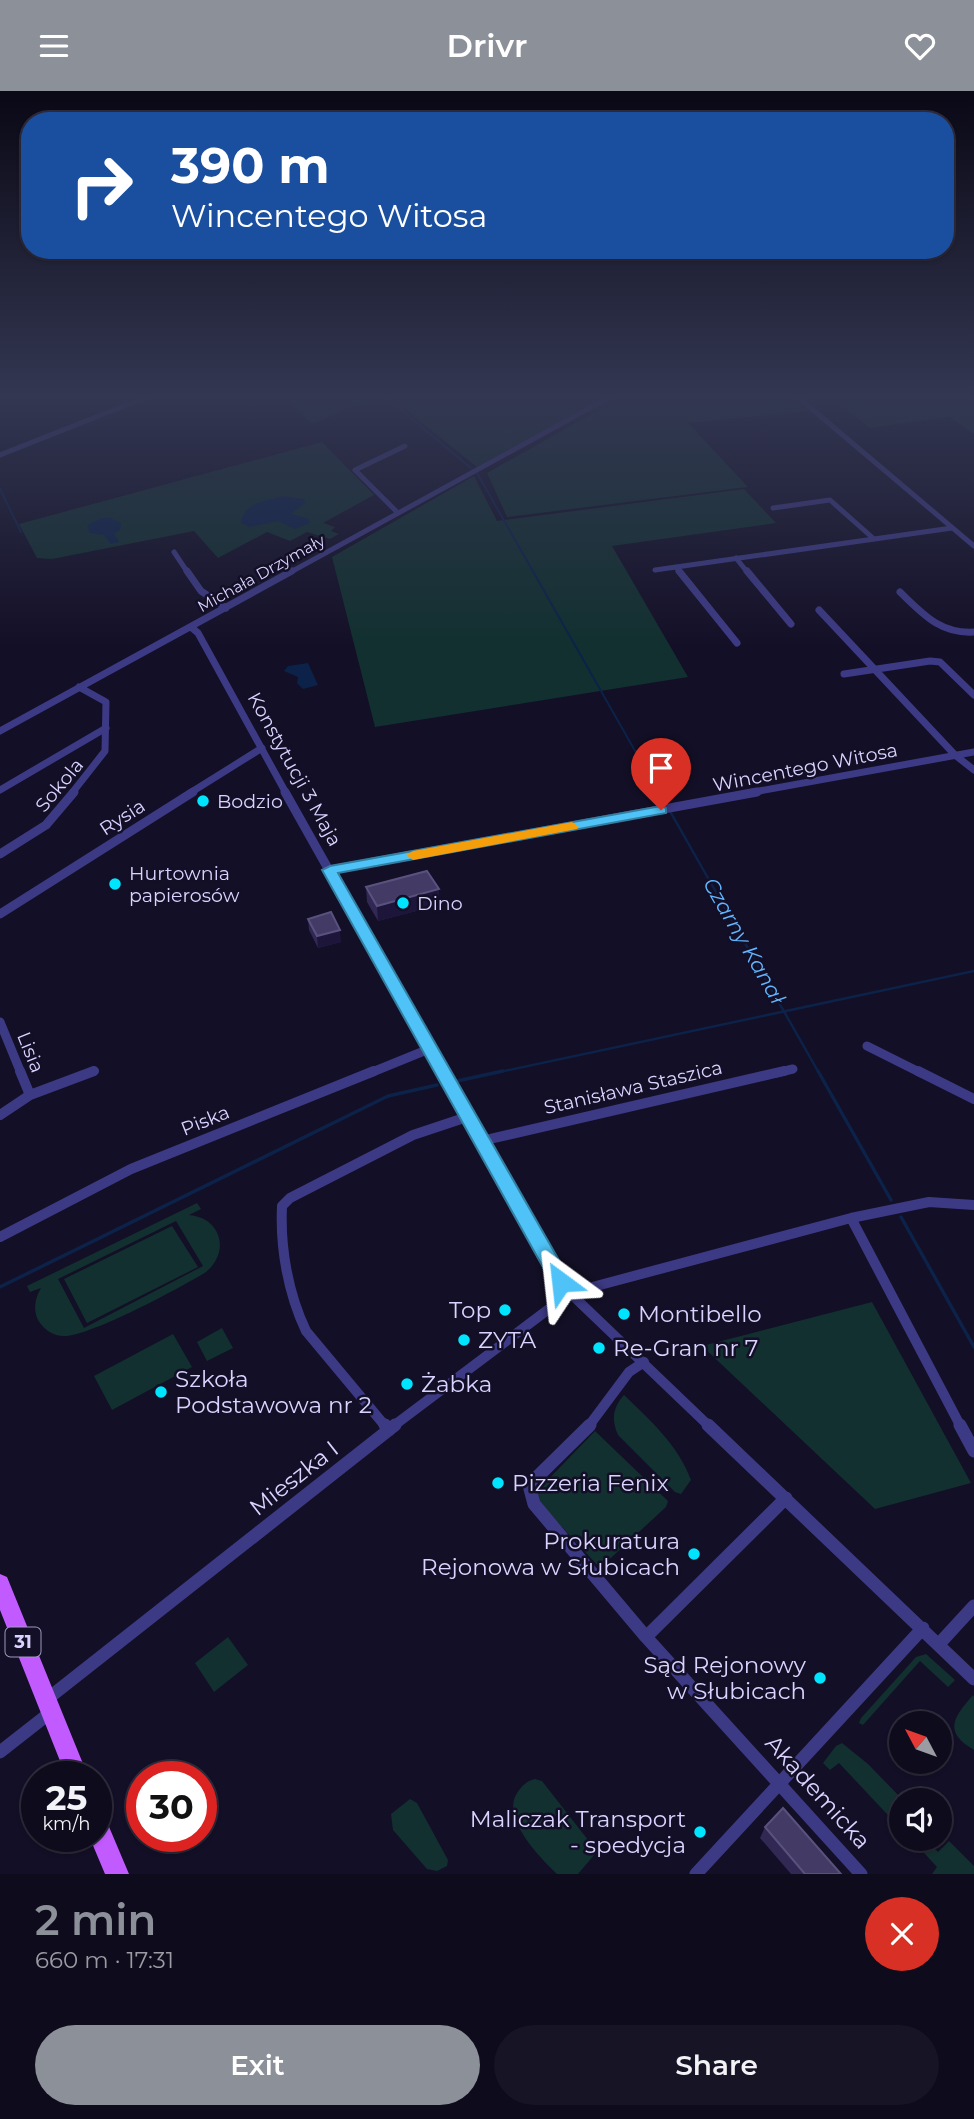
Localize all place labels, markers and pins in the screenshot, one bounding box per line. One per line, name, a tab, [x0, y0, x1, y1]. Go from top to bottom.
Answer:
pin	[631, 738, 691, 810]
place label: Bodzio	[217, 790, 283, 813]
marker: Bodzio	[195, 793, 211, 809]
place label: Hurtownia papierosów	[129, 862, 240, 907]
marker: Hurtownia papierosów	[107, 876, 123, 892]
place label: Dino	[417, 892, 463, 915]
marker: Dino	[395, 895, 411, 911]
place label: Top	[449, 1296, 491, 1324]
place label: Montibello	[638, 1300, 762, 1328]
marker: Top	[497, 1302, 513, 1318]
marker: Montibello	[616, 1306, 632, 1322]
place label: ZYTA	[478, 1326, 537, 1354]
marker: ZYTA	[456, 1332, 472, 1348]
place label: Re-Gran nr 7	[613, 1334, 758, 1362]
marker: Re-Gran nr 7	[591, 1340, 607, 1356]
place label: Szkoła Podstawowa nr 2	[175, 1365, 372, 1419]
place label: Żabka	[421, 1370, 492, 1398]
marker: Żabka	[399, 1376, 415, 1392]
marker: Szkoła Podstawowa nr 2	[153, 1384, 169, 1400]
place label: Pizzeria Fenix	[512, 1469, 669, 1497]
marker: Pizzeria Fenix	[490, 1475, 506, 1491]
place label: Prokuratura Rejonowa w Słubicach	[421, 1527, 680, 1581]
marker: Prokuratura Rejonowa w Słubicach	[686, 1546, 702, 1562]
place label: Sąd Rejonowy w Słubicach	[643, 1651, 807, 1705]
marker: Sąd Rejonowy w Słubicach	[812, 1670, 828, 1686]
place label: Maliczak Transport - spedycja	[470, 1805, 686, 1859]
marker: Maliczak Transport - spedycja	[692, 1824, 708, 1840]

